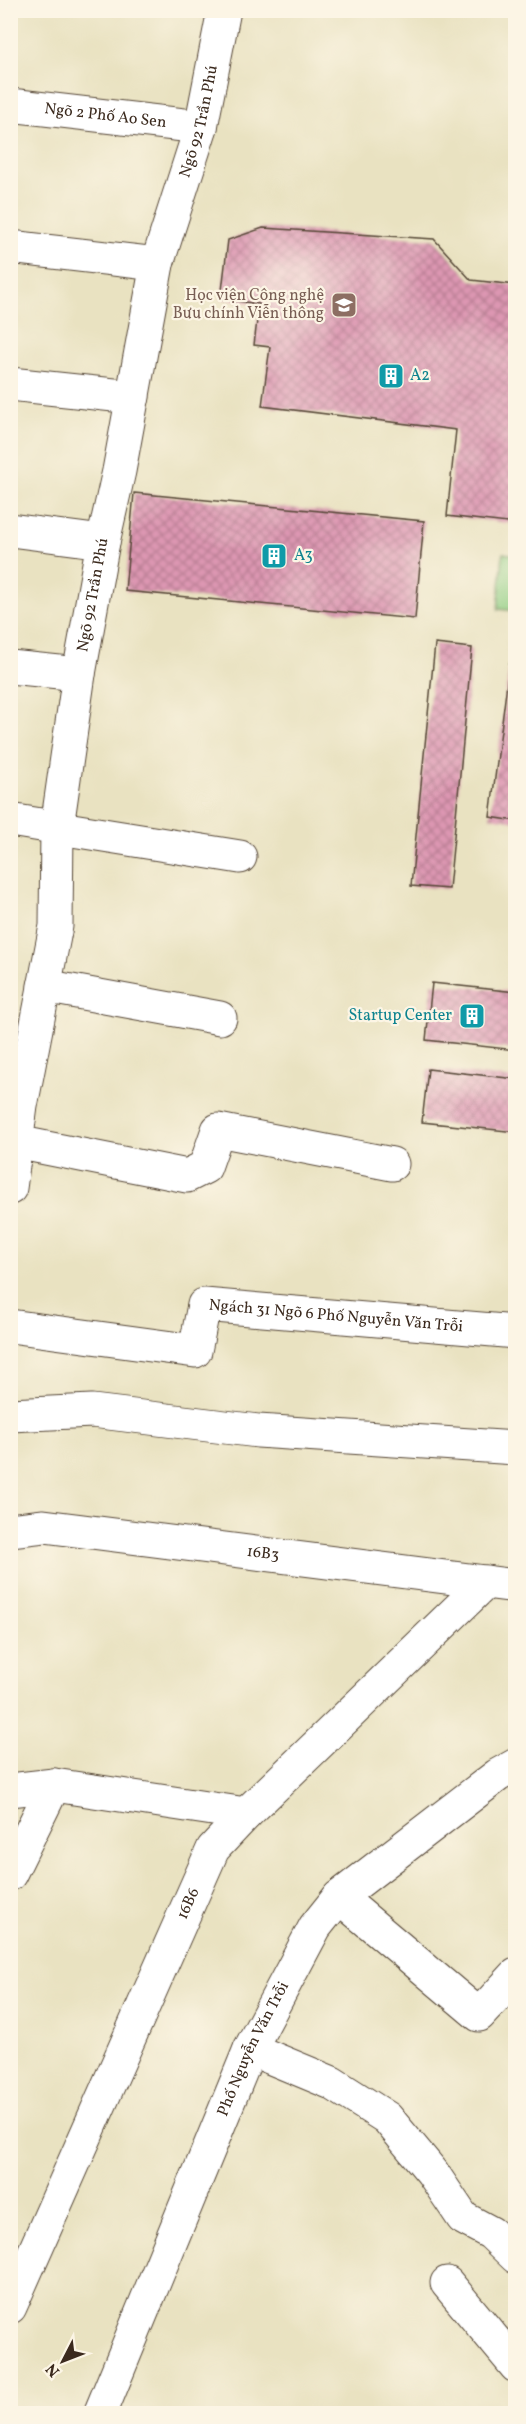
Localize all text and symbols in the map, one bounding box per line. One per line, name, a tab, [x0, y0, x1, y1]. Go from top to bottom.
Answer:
street label: Ngõ 92 Trần Phú	[174, 63, 224, 181]
street label: Ngõ 2 Phố Ao Sen	[43, 98, 168, 134]
place label: Học viện Công nghệ Bưu chính Viễn thông	[173, 285, 324, 325]
school or university icon: Học viện Công nghệ Bưu chính Viễn thông	[329, 290, 359, 320]
building icon: A2	[376, 361, 406, 391]
place label: A2	[410, 365, 430, 387]
street label: Ngõ 92 Trần Phú	[72, 536, 115, 654]
building icon: A3	[259, 541, 289, 571]
place label: A3	[294, 545, 313, 567]
building icon: Startup Center	[457, 1001, 487, 1031]
place label: Startup Center	[349, 1005, 452, 1027]
street label: Ngách 31 Ngõ 6 Phố Nguyễn Văn Trỗi	[208, 1294, 464, 1338]
street label: 16B3	[245, 1541, 281, 1567]
street label: 16B6	[172, 1885, 205, 1923]
street label: Phố Nguyễn Văn Trỗi	[212, 1978, 295, 2120]
north arrow	[33, 2331, 93, 2391]
text: N	[41, 2358, 65, 2381]

